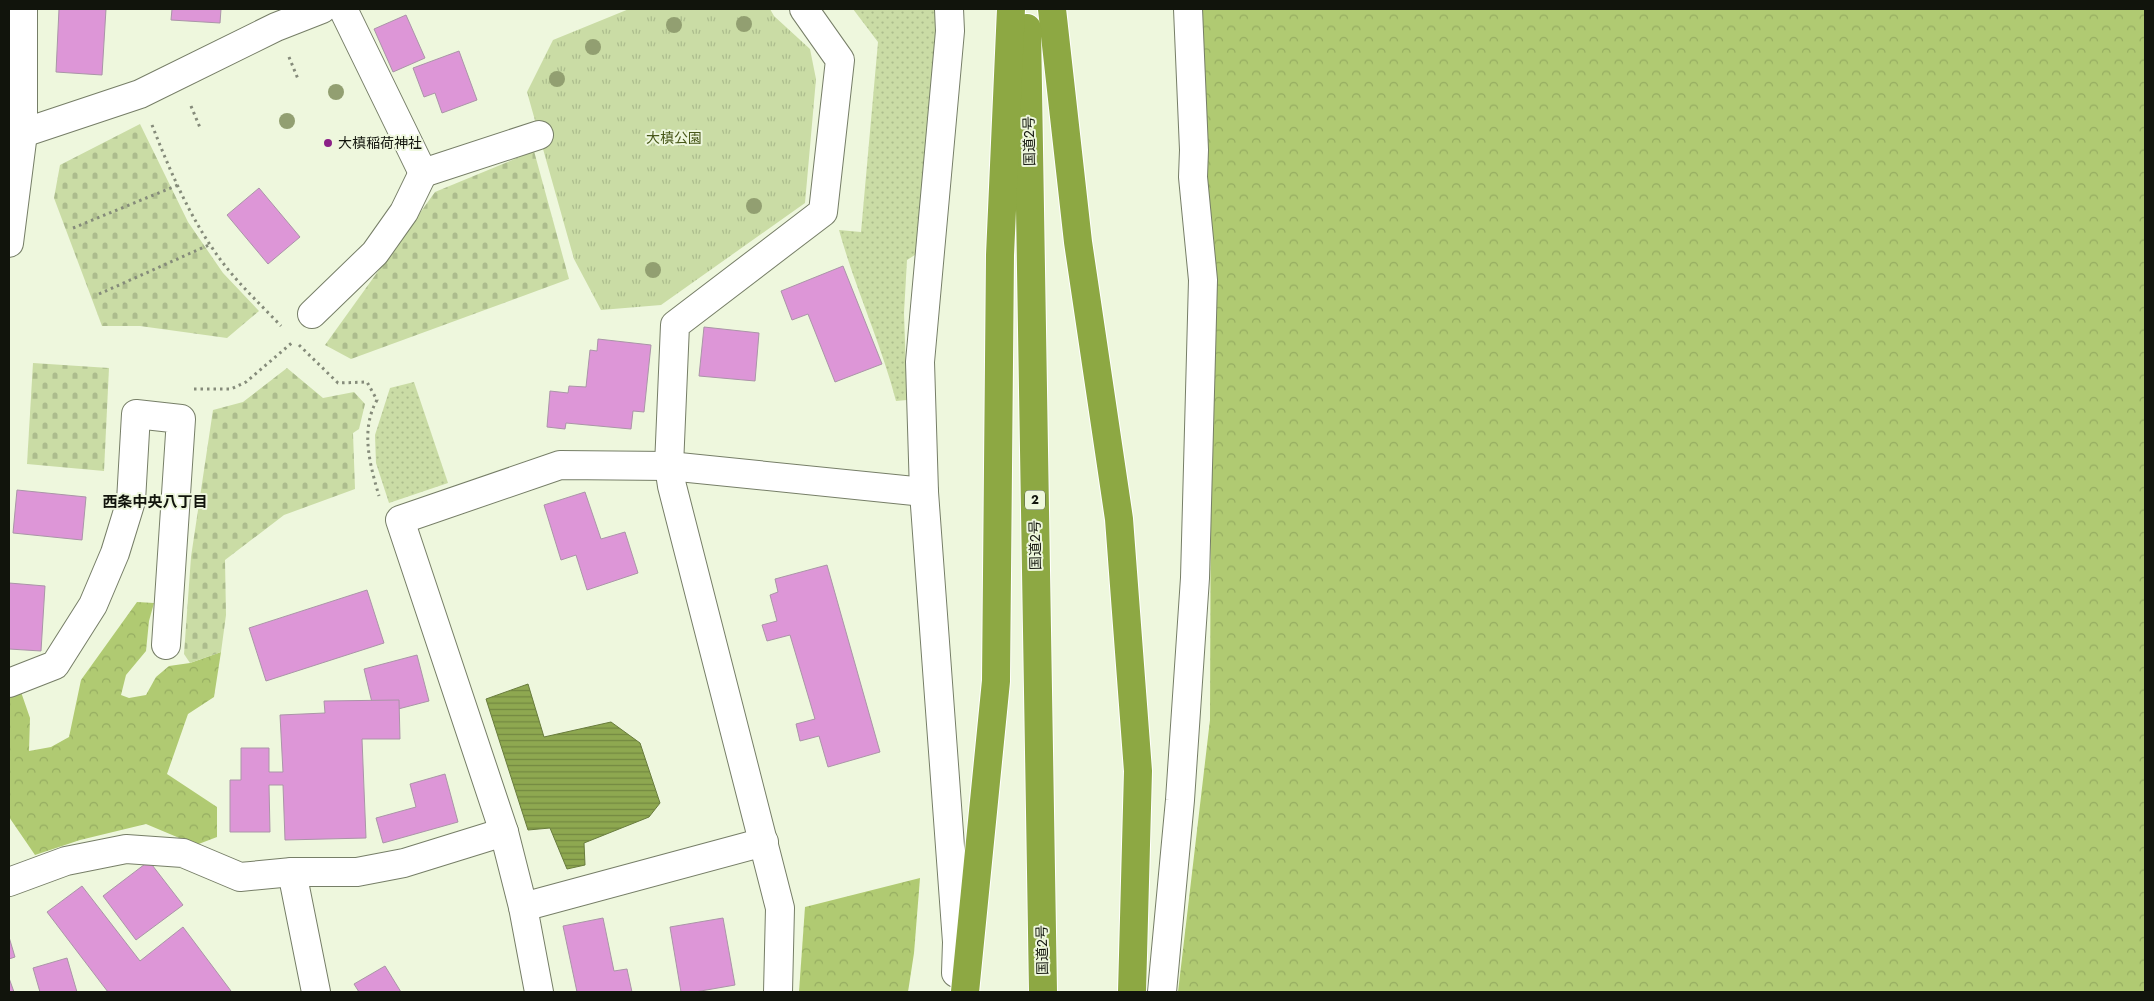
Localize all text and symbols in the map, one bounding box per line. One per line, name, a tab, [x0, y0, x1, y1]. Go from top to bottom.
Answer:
street label: 国道2号	[1019, 116, 1039, 166]
park label: 大槙公園	[646, 128, 702, 148]
place label: 大槙稲荷神社	[338, 133, 422, 153]
marker: 大槙稲荷神社	[322, 137, 334, 149]
road number: 2	[1025, 490, 1045, 510]
district label: 西条中央八丁目	[102, 491, 208, 513]
street label: 国道2号	[1025, 520, 1045, 570]
street label: 国道2号	[1032, 925, 1052, 975]

